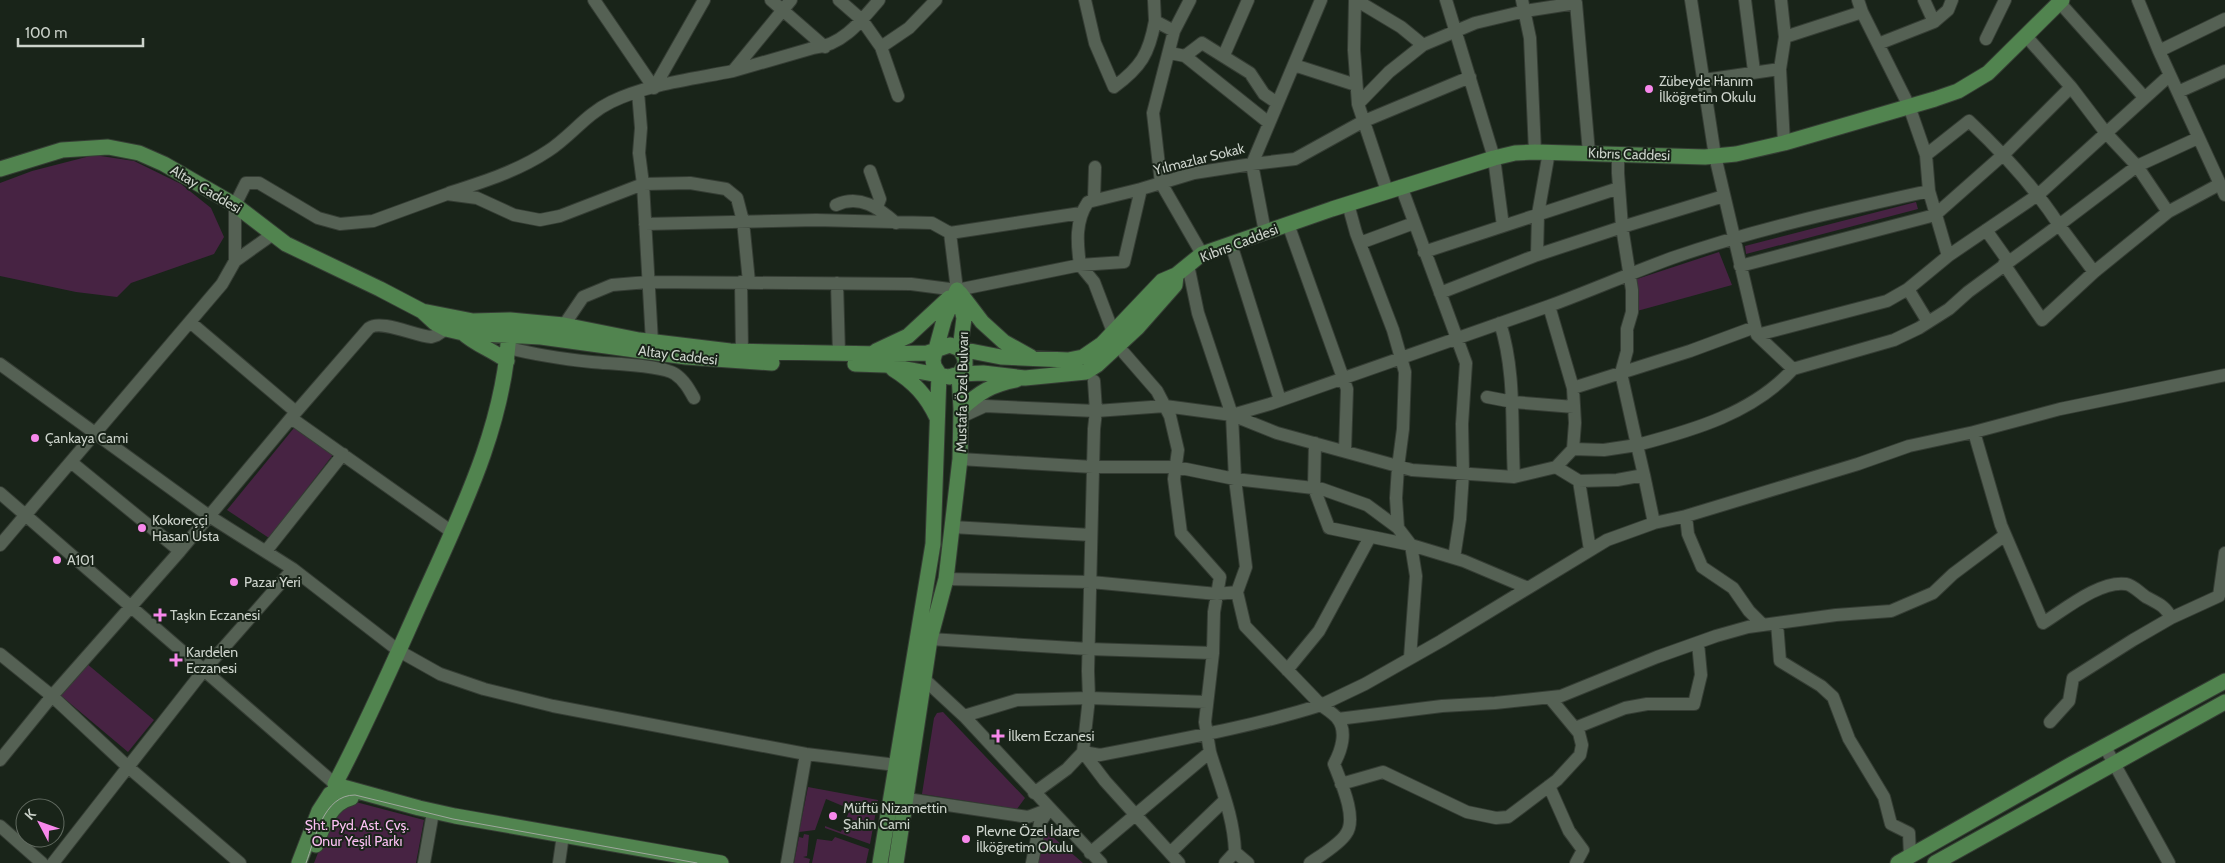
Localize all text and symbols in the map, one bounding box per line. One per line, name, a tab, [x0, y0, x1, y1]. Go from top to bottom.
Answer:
scale bar	[18, 15, 142, 47]
text: 100 m	[25, 24, 67, 42]
place label: Zübeyde Hanım İlköğretim Okulu	[1659, 72, 1756, 106]
marker: Zübeyde Hanım İlköğretim Okulu	[1643, 83, 1655, 95]
street label: Yılmazlar Sokak	[1151, 139, 1247, 179]
street label: Kıbrıs Caddesi	[1588, 144, 1670, 164]
street label: Altay Caddesi	[167, 161, 245, 217]
street label: Kıbrıs Caddesi	[1197, 220, 1281, 266]
street label: Mustafa Özel Bulvarı	[952, 332, 972, 452]
street label: Altay Caddesi	[637, 341, 719, 369]
place label: Çankaya Cami	[45, 429, 128, 447]
marker: Çankaya Cami	[29, 432, 41, 444]
place label: Kokoreççi Hasan Usta	[152, 511, 219, 545]
marker: Kokoreççi Hasan Usta	[136, 522, 148, 534]
place label: A101	[67, 551, 94, 569]
marker: A101	[51, 554, 63, 566]
place label: Pazar Yeri	[244, 573, 301, 591]
marker: Pazar Yeri	[228, 576, 240, 588]
place label: Taşkın Eczanesi	[170, 606, 260, 624]
marker: Taşkın Eczanesi	[154, 609, 166, 621]
place label: Kardelen Eczanesi	[186, 643, 238, 677]
marker: Kardelen Eczanesi	[170, 654, 182, 666]
place label: İlkem Eczanesi	[1008, 727, 1094, 745]
marker: İlkem Eczanesi	[992, 730, 1004, 742]
north arrow	[15, 798, 65, 848]
place label: Müftü Nizamettin Şahin Cami	[843, 799, 947, 833]
text: K	[21, 805, 40, 824]
marker: Müftü Nizamettin Şahin Cami	[827, 810, 839, 822]
park label: Şht. Pyd. Ast. Çvş. Onur Yeşil Parkı	[305, 816, 409, 850]
place label: Plevne Özel İdare İlköğretim Okulu	[976, 822, 1080, 856]
marker: Plevne Özel İdare İlköğretim Okulu	[960, 833, 972, 845]

